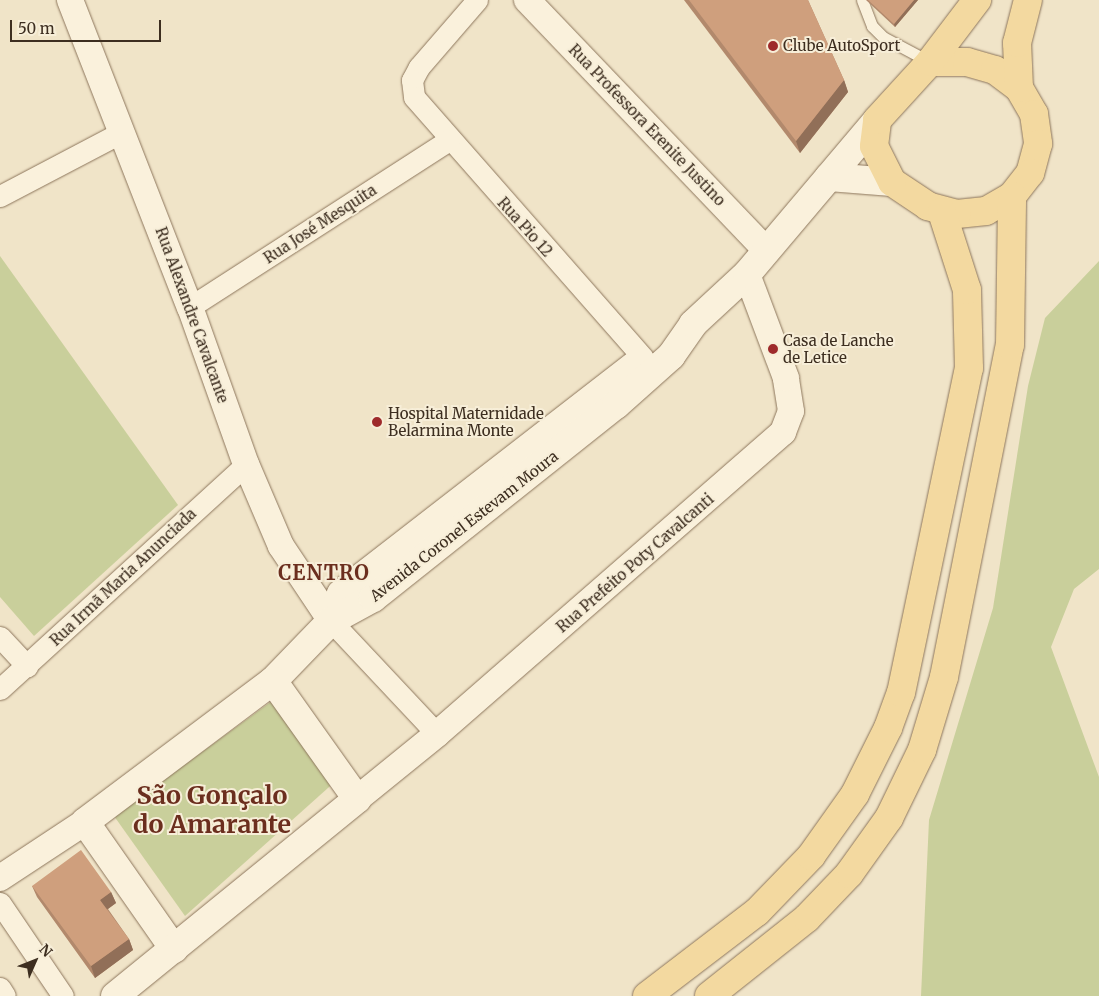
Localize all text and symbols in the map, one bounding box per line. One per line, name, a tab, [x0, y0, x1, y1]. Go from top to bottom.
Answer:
scale bar	[12, 10, 164, 42]
text: 50 m	[18, 19, 55, 38]
place label: Clube AutoSport	[783, 37, 900, 55]
marker: Clube AutoSport	[767, 40, 779, 52]
street label: Rua Professora Erenite Justino	[565, 41, 729, 209]
street label: Rua José Mesquita	[260, 181, 380, 267]
street label: Rua Pio 12	[494, 194, 556, 260]
street label: Rua Alexandre Cavalcante	[152, 225, 232, 405]
place label: Casa de Lanche de Letice	[783, 331, 894, 366]
marker: Casa de Lanche de Letice	[767, 343, 779, 355]
place label: Hospital Maternidade Belarmina Monte	[388, 404, 544, 439]
marker: Hospital Maternidade Belarmina Monte	[370, 415, 384, 429]
street label: Avenida Coronel Estevam Moura	[366, 447, 562, 605]
street label: Rua Prefeito Poty Cavalcanti	[553, 490, 717, 636]
street label: Rua Irmã Maria Anunciada	[46, 505, 200, 649]
district label: CENTRO	[277, 560, 371, 584]
district label: São Gonçalo do Amarante	[133, 781, 291, 840]
north arrow	[10, 936, 60, 986]
text: N	[35, 940, 56, 961]

